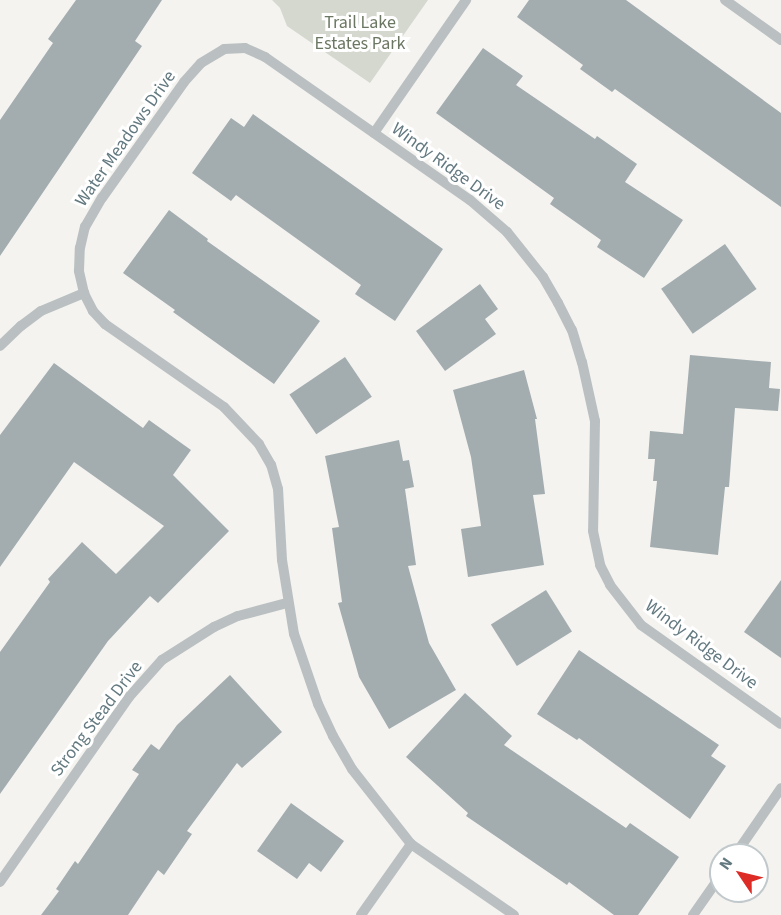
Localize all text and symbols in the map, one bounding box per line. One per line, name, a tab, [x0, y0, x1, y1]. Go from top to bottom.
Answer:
park label: Trail Lake Estates Park	[315, 13, 405, 56]
street label: Water Meadows Drive	[71, 67, 181, 211]
street label: Windy Ridge Drive	[387, 118, 509, 216]
street label: Windy Ridge Drive	[640, 596, 762, 694]
street label: Strong Stead Drive	[47, 657, 147, 781]
north arrow	[709, 843, 769, 903]
text: N	[714, 853, 738, 874]

